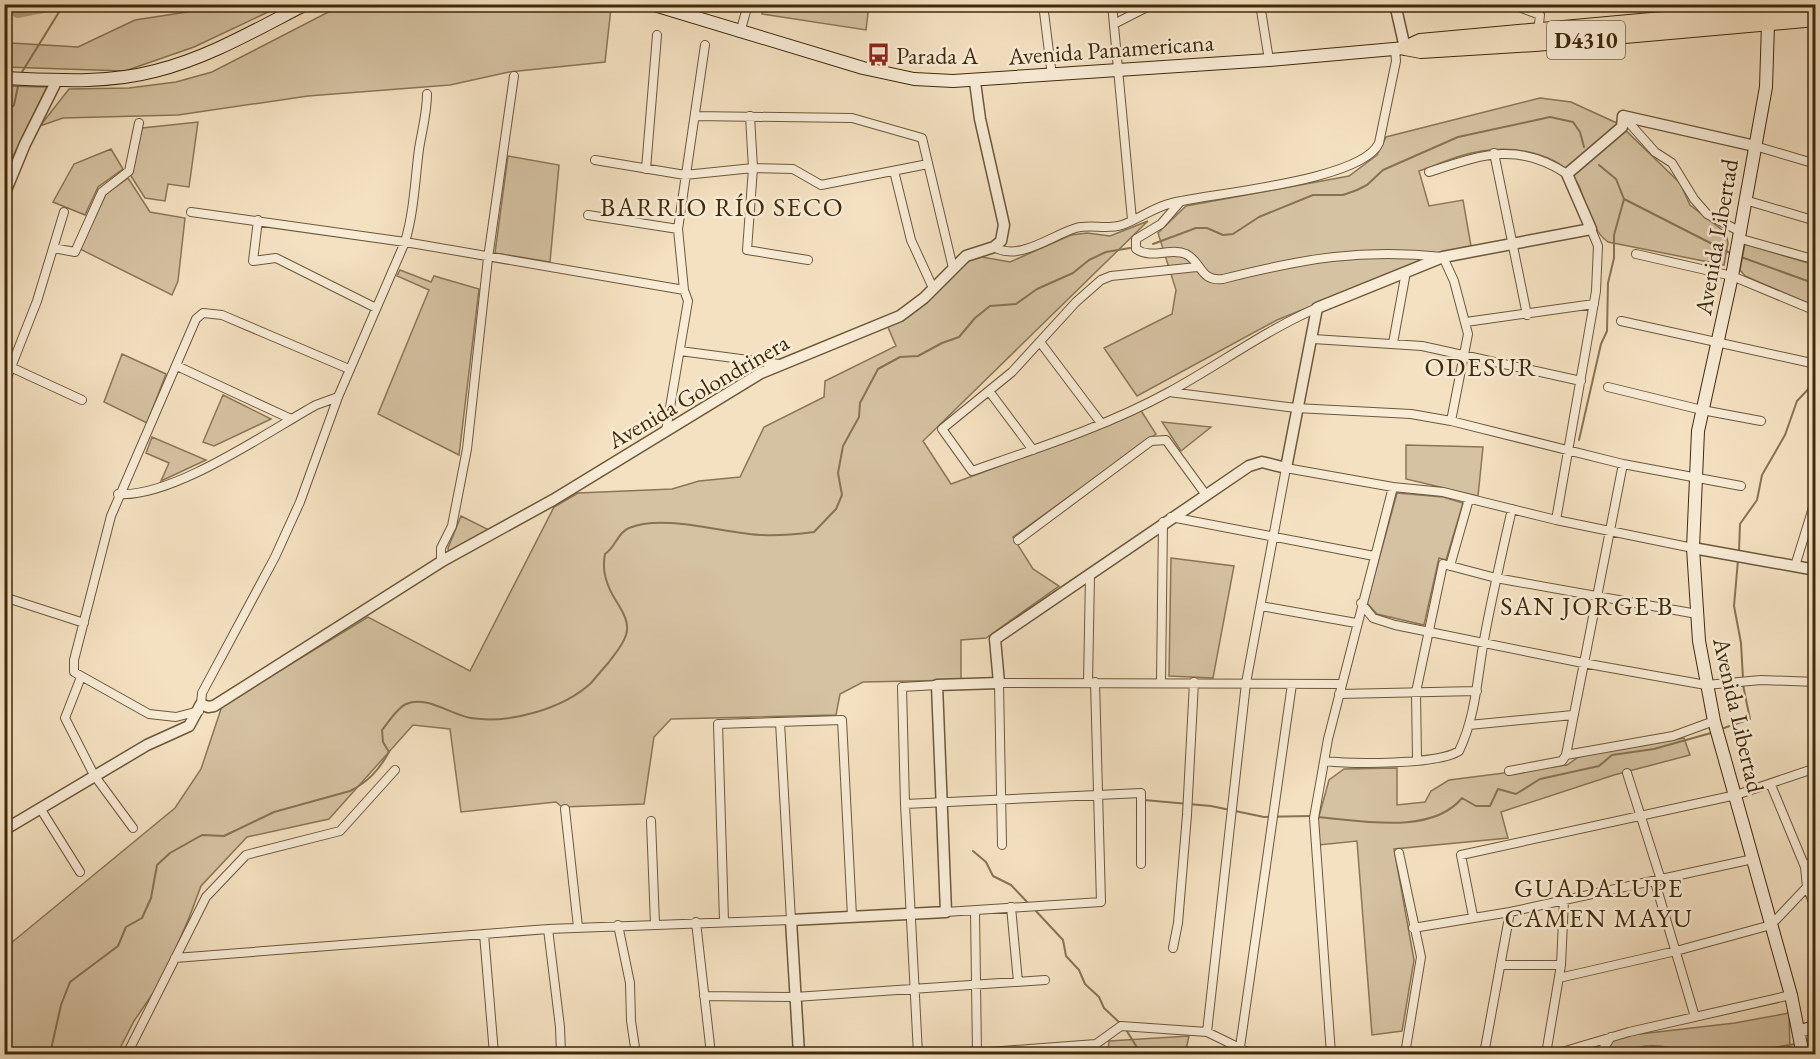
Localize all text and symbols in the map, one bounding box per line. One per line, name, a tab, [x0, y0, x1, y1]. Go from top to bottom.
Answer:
road number: D4310	[1547, 21, 1625, 59]
street label: Avenida Panamericana	[1006, 26, 1215, 72]
place label: Parada A	[896, 40, 979, 71]
bus stop icon: Parada A	[865, 42, 891, 68]
street label: Avenida Libertad	[1687, 156, 1745, 319]
district label: BARRIO RÍO SECO	[600, 190, 844, 224]
street label: Avenida Golondrinera	[601, 326, 795, 456]
district label: ODESUR	[1425, 350, 1537, 384]
district label: SAN JORGE B	[1500, 589, 1674, 623]
street label: Avenida Libertad	[1706, 633, 1772, 796]
district label: GUADALUPE CAMEN MAYU	[1504, 871, 1694, 935]

